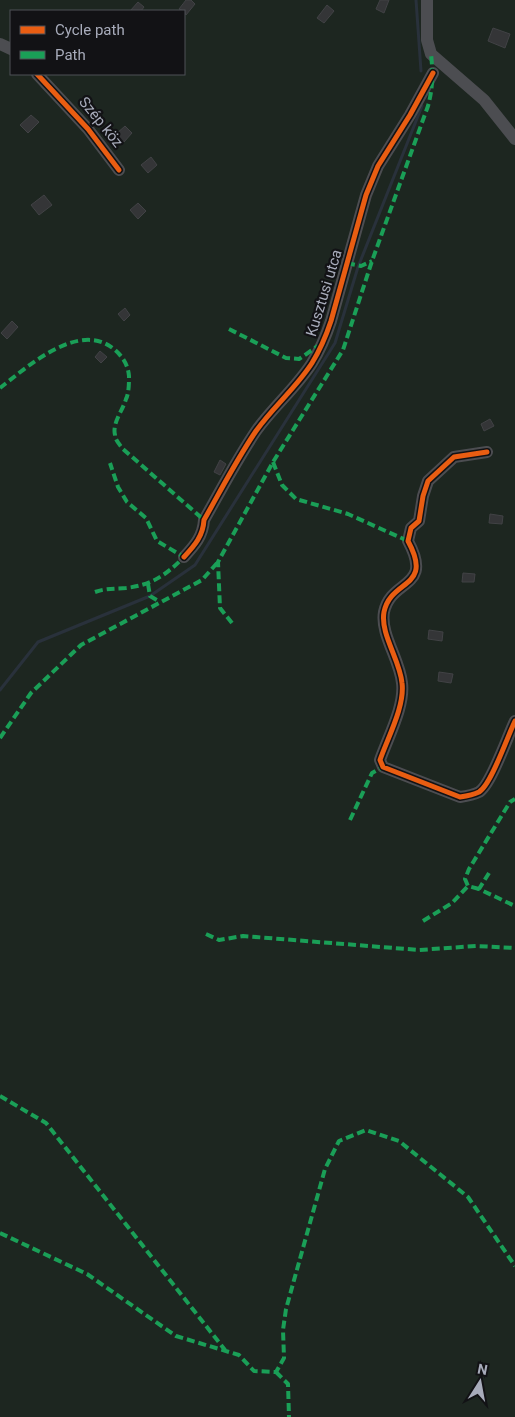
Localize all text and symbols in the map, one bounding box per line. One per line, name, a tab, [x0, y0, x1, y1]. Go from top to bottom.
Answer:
legend	[10, 10, 185, 75]
text: Cycle path	[55, 21, 125, 39]
text: Path	[55, 46, 86, 64]
street label: Szép köz	[75, 93, 127, 151]
street label: Kusztusi utca	[302, 247, 346, 339]
north arrow	[455, 1357, 505, 1407]
text: N	[476, 1360, 489, 1378]

